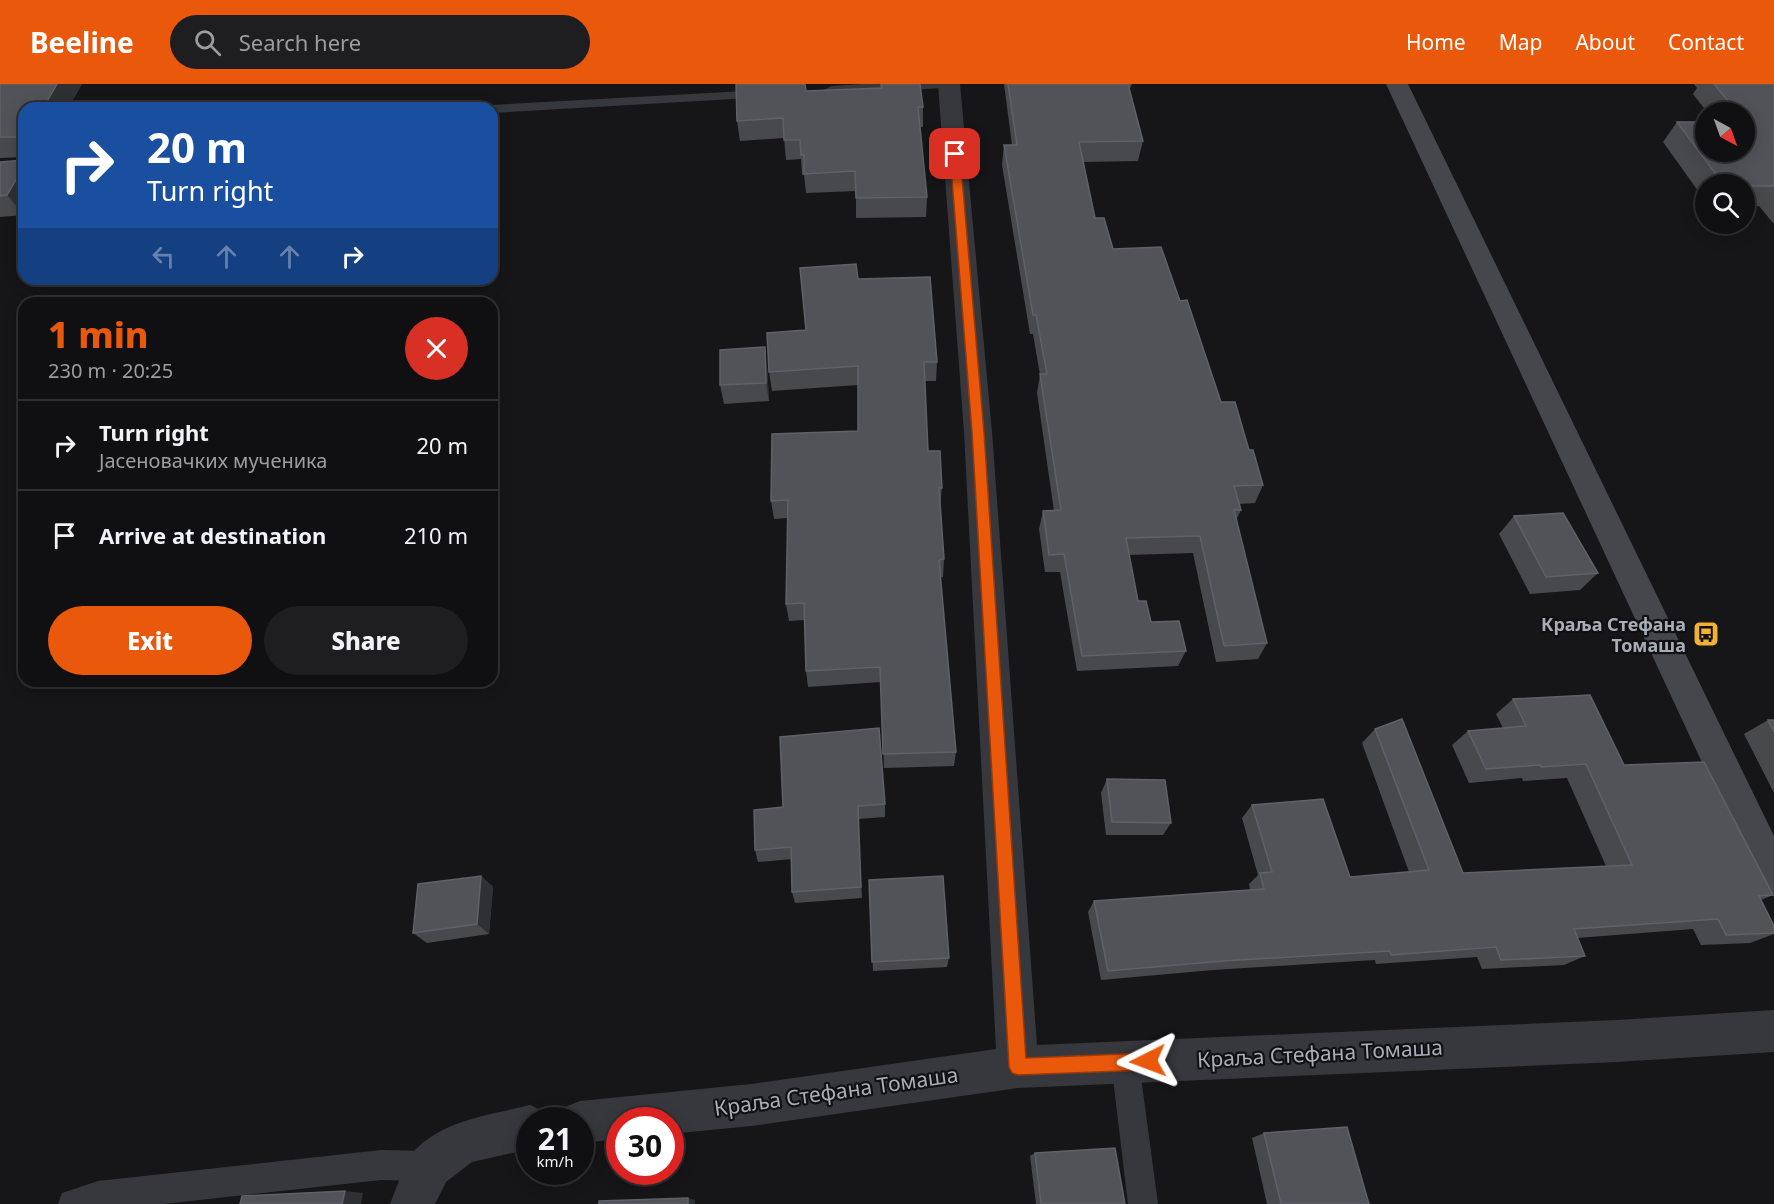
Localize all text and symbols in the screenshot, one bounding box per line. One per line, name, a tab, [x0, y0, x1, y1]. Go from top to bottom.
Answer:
search box	[170, 15, 590, 69]
text: Beeline	[30, 23, 134, 61]
icon: search	[191, 26, 224, 59]
text: Search here	[239, 27, 361, 57]
text: Home	[1406, 28, 1466, 56]
text: Map	[1499, 28, 1542, 56]
text: About	[1575, 28, 1635, 56]
text: Contact	[1668, 28, 1744, 56]
north arrow	[1695, 102, 1755, 162]
map controls	[1695, 102, 1755, 234]
text: 20 m	[147, 118, 247, 175]
icon: right	[48, 126, 126, 204]
pin	[929, 128, 980, 179]
icon: arrive	[938, 137, 971, 170]
text: Turn right	[147, 172, 273, 209]
button: search	[1695, 174, 1755, 234]
icon: left	[147, 240, 180, 273]
icon: ahead	[210, 240, 243, 273]
icon: ahead	[273, 240, 306, 273]
icon: right	[336, 240, 369, 273]
text: 1 min	[48, 310, 149, 359]
button: close	[405, 317, 468, 380]
text: 230 m · 20:25	[48, 357, 173, 384]
text: Turn right	[99, 417, 209, 447]
icon: right	[48, 429, 81, 462]
text: 20 m	[417, 430, 468, 460]
text: Јасеновачких мученика	[99, 447, 327, 474]
icon: arrive	[48, 519, 81, 552]
text: Arrive at destination	[99, 520, 326, 550]
text: 210 m	[404, 520, 468, 550]
button: Exit	[48, 606, 252, 675]
button: Share	[264, 606, 468, 675]
place label: Краља Стефана Томаша	[1541, 612, 1686, 657]
bus stop icon: Краља Стефана Томаша	[1691, 619, 1721, 649]
position arrow	[1116, 1029, 1180, 1093]
street label: Краља Стефана Томаша	[1196, 1033, 1444, 1073]
street label: Краља Стефана Томаша	[712, 1060, 960, 1122]
speed limit sign: 30	[606, 1107, 684, 1185]
text: 21	[538, 1118, 572, 1159]
text: km/h	[537, 1151, 573, 1171]

